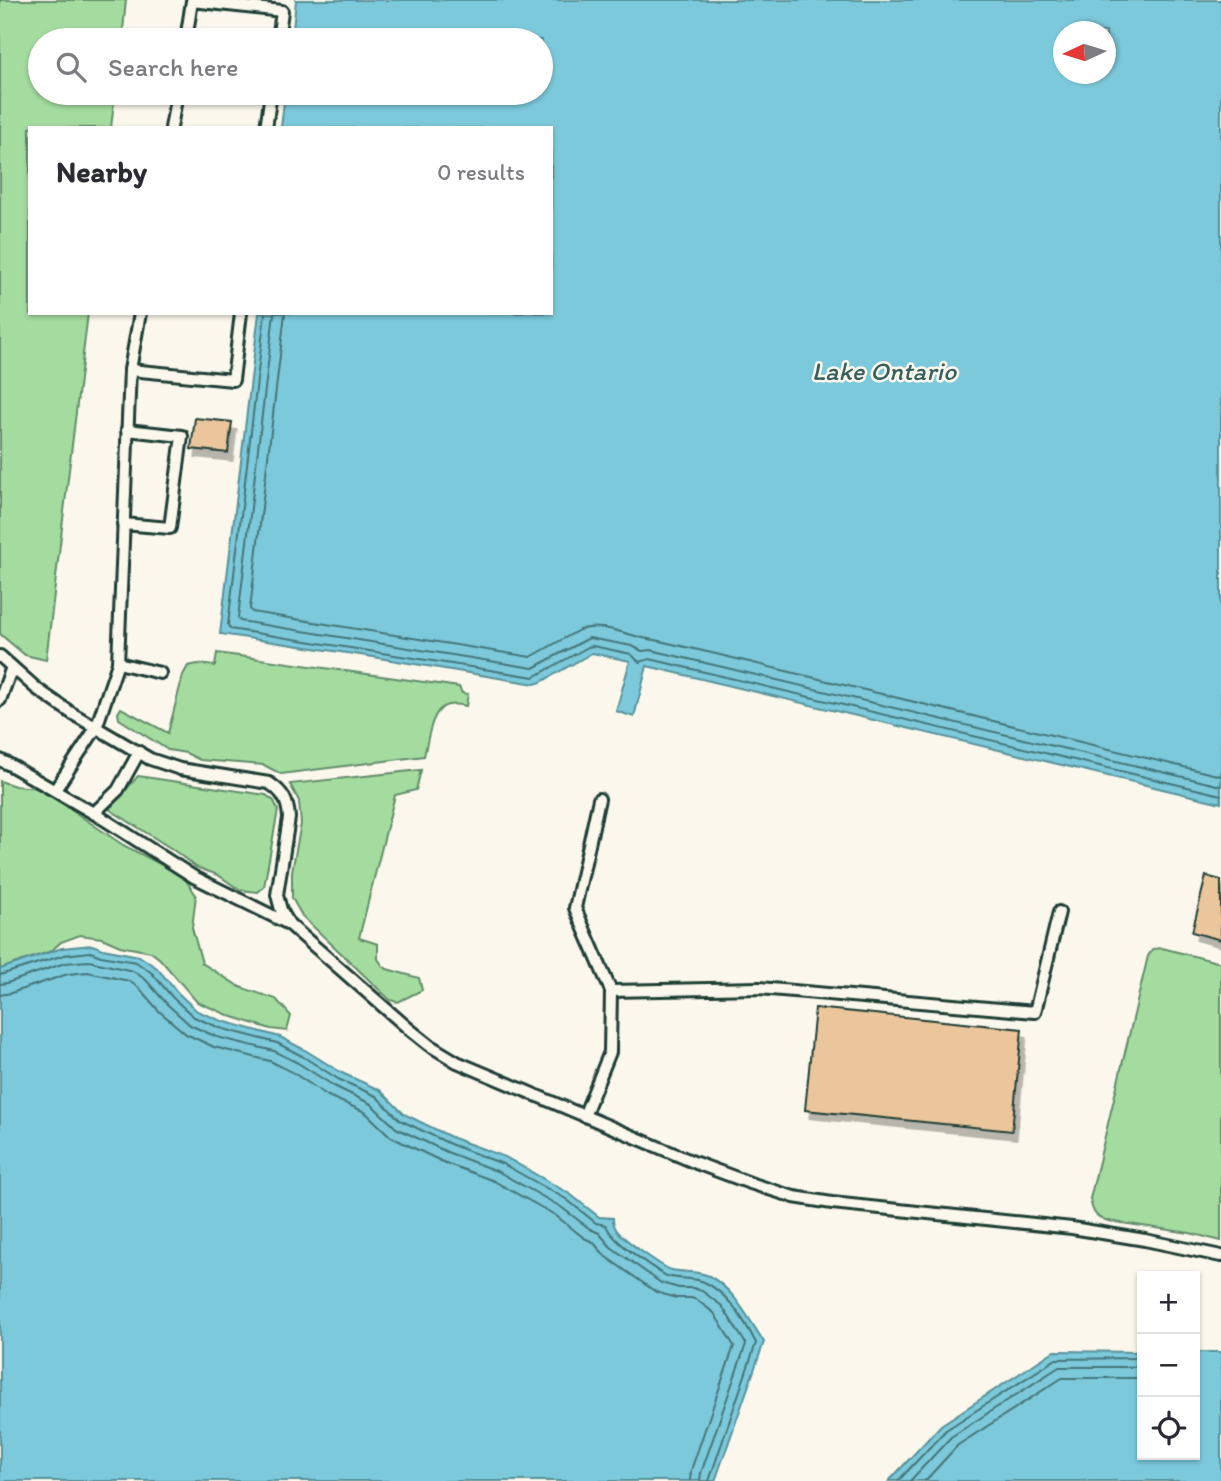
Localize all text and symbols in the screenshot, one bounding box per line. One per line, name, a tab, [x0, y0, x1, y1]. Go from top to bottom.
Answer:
north arrow	[1053, 21, 1116, 84]
search box	[28, 28, 553, 105]
icon: search	[52, 48, 90, 86]
text: Search here	[108, 51, 238, 83]
text: Nearby	[56, 153, 147, 190]
text: 0 results	[437, 158, 525, 186]
water label: Lake Ontario	[812, 355, 957, 387]
map controls	[1137, 1271, 1200, 1460]
button: +	[1137, 1271, 1200, 1334]
button: −	[1137, 1334, 1200, 1397]
button: locate	[1137, 1397, 1200, 1460]

